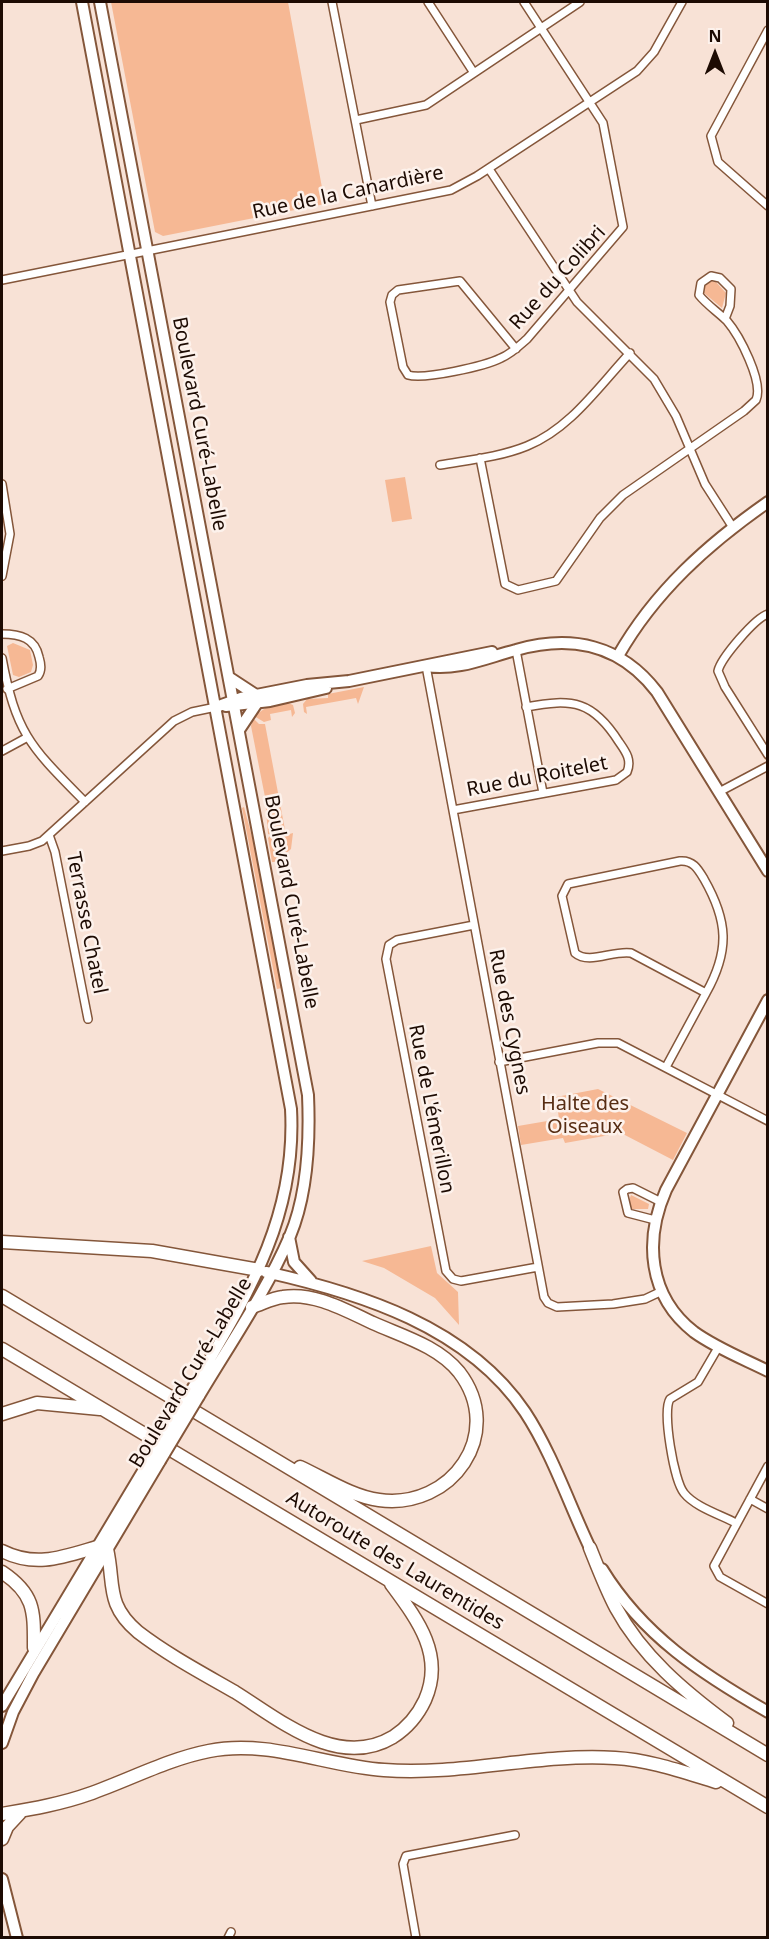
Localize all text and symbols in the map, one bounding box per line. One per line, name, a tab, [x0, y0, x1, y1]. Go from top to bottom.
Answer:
north arrow	[685, 24, 745, 84]
text: N	[708, 25, 722, 47]
street label: Rue de la Canardière	[250, 161, 446, 225]
street label: Rue du Colibri	[505, 221, 611, 335]
street label: Boulevard Curé-Labelle	[166, 315, 232, 533]
street label: Rue du Roitelet	[465, 752, 609, 802]
street label: Boulevard Curé-Labelle	[258, 793, 324, 1011]
street label: Terrasse Chatel	[60, 850, 112, 996]
street label: Rue des Cygnes	[483, 947, 535, 1097]
street label: Rue de L'émerillon	[403, 1022, 459, 1196]
park label: Halte des Oiseaux	[541, 1092, 629, 1139]
street label: Boulevard Curé-Labelle	[125, 1274, 257, 1472]
street label: Autoroute des Laurentides	[282, 1486, 508, 1636]

